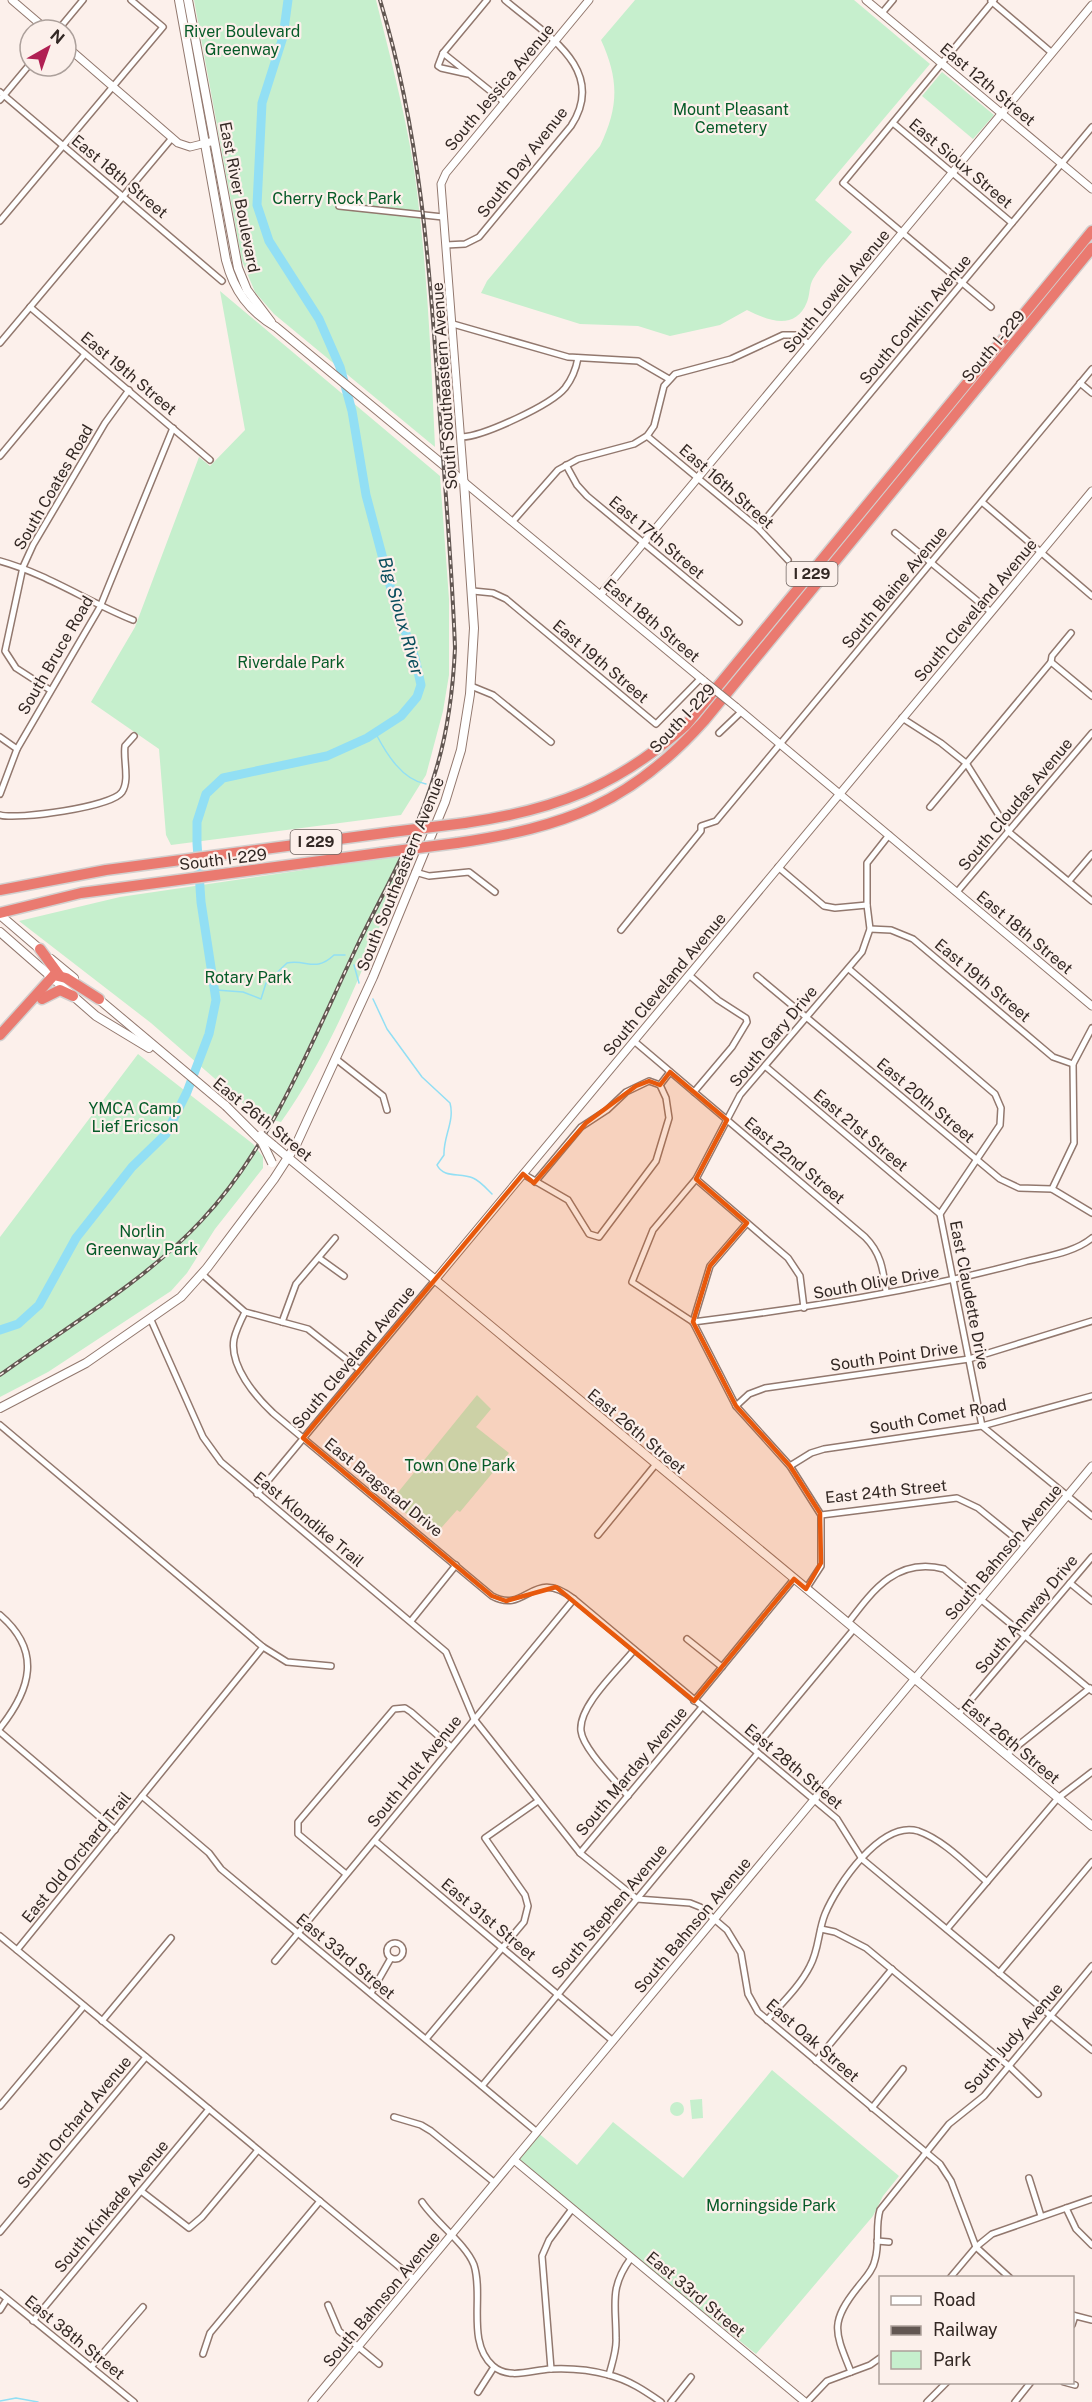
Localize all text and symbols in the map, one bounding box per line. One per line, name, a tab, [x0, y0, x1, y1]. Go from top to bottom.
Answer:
north arrow	[18, 18, 78, 78]
street label: South Jessica Avenue	[441, 20, 558, 155]
park label: River Boulevard Greenway	[184, 22, 300, 59]
text: N	[46, 26, 68, 48]
street label: East 12th Street	[936, 39, 1039, 130]
park label: Mount Pleasant Cemetery	[673, 100, 789, 137]
street label: South Day Avenue	[473, 103, 572, 222]
street label: East Sioux Street	[905, 115, 1016, 212]
street label: East River Boulevard	[216, 120, 263, 274]
street label: East 18th Street	[68, 131, 172, 222]
park label: Cherry Rock Park	[272, 189, 402, 208]
street label: South Lowell Avenue	[779, 225, 894, 357]
street label: South Conklin Avenue	[856, 251, 975, 388]
street label: South Southeastern Avenue	[428, 282, 461, 490]
street label: South I-229	[958, 307, 1029, 386]
street label: East 19th Street	[77, 328, 180, 419]
street label: South Coates Road	[10, 421, 97, 553]
street label: East 16th Street	[675, 440, 778, 533]
street label: East 17th Street	[605, 492, 708, 583]
street label: South Blaine Avenue	[838, 522, 951, 652]
street label: South Cleveland Avenue	[910, 535, 1041, 686]
water label: Big Sioux River	[375, 554, 428, 678]
road number: I 229	[786, 562, 838, 586]
street label: East 18th Street	[600, 575, 704, 666]
street label: South Bruce Road	[14, 592, 97, 718]
street label: East 19th Street	[549, 616, 652, 707]
park label: Riverdale Park	[237, 653, 345, 672]
street label: South I-229	[645, 680, 719, 757]
street label: South Cloudas Avenue	[954, 734, 1076, 875]
street label: South Southeastern Avenue	[353, 774, 448, 974]
road number: I 229	[290, 830, 342, 854]
street label: South I-229	[178, 845, 268, 874]
street label: East 18th Street	[973, 887, 1077, 978]
street label: South Cleveland Avenue	[599, 909, 730, 1060]
street label: East 19th Street	[931, 935, 1034, 1026]
park label: Rotary Park	[204, 968, 292, 987]
street label: South Gary Drive	[726, 982, 821, 1091]
street label: East 20th Street	[873, 1054, 979, 1147]
street label: East 26th Street	[209, 1074, 316, 1165]
street label: East 21st Street	[810, 1085, 912, 1175]
park label: YMCA Camp Lief Ericson	[88, 1099, 182, 1136]
street label: East 22nd Street	[741, 1113, 849, 1208]
street label: East Claudette Drive	[946, 1219, 993, 1371]
park label: Norlin Greenway Park	[86, 1222, 198, 1259]
street label: South Olive Drive	[812, 1262, 941, 1303]
street label: South Cleveland Avenue	[288, 1282, 419, 1433]
street label: South Point Drive	[829, 1338, 959, 1375]
street label: East 26th Street	[584, 1385, 690, 1478]
street label: South Comet Road	[868, 1395, 1008, 1438]
street label: East Bragstad Drive	[321, 1434, 447, 1541]
park label: Town One Park	[405, 1456, 515, 1475]
street label: East Klondike Trail	[250, 1468, 368, 1571]
street label: East 24th Street	[824, 1476, 948, 1507]
street label: South Bahnson Avenue	[941, 1481, 1066, 1624]
street label: South Annway Drive	[971, 1551, 1082, 1678]
street label: East 26th Street	[958, 1695, 1064, 1788]
street label: South Marday Avenue	[572, 1703, 691, 1840]
street label: South Holt Avenue	[363, 1711, 465, 1831]
street label: East 28th Street	[741, 1720, 847, 1813]
street label: East Old Orchard Trail	[18, 1788, 135, 1927]
street label: South Stephen Avenue	[548, 1840, 671, 1982]
street label: South Bahnson Avenue	[630, 1854, 755, 1997]
street label: East 31st Street	[437, 1874, 540, 1965]
street label: East 33rd Street	[292, 1910, 399, 2003]
street label: South Judy Avenue	[960, 1979, 1067, 2098]
street label: East Oak Street	[762, 1995, 863, 2086]
street label: South Orchard Avenue	[13, 2052, 135, 2193]
street label: South Kinkade Avenue	[50, 2136, 173, 2277]
park label: Morningside Park	[706, 2196, 836, 2215]
street label: South Bahnson Avenue	[319, 2228, 444, 2371]
street label: East 33rd Street	[642, 2248, 749, 2341]
legend	[879, 2276, 1074, 2384]
text: Road	[933, 2289, 976, 2310]
street label: East 38th Street	[21, 2291, 128, 2383]
text: Railway	[933, 2319, 998, 2340]
text: Park	[933, 2349, 971, 2370]

